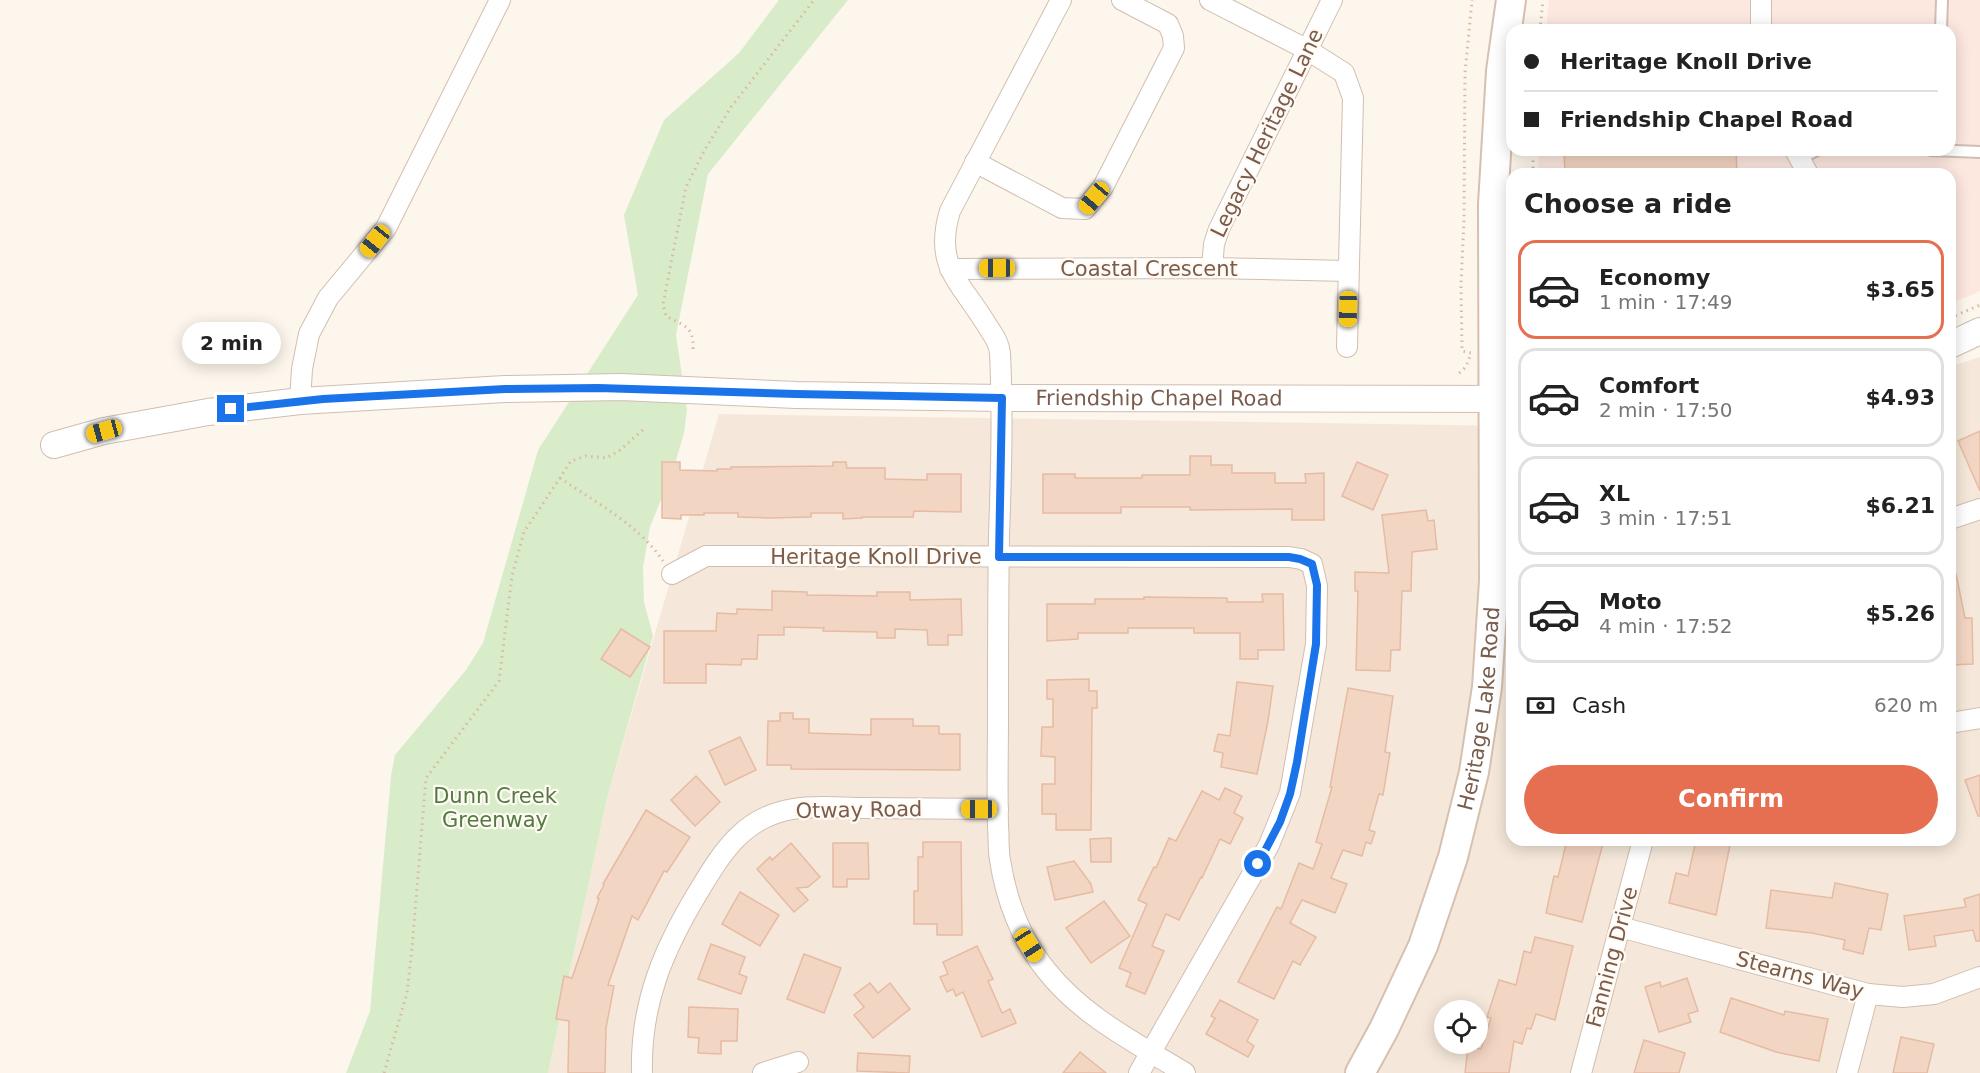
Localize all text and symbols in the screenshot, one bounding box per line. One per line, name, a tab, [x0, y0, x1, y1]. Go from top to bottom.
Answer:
street label: Legacy Heritage Lane	[1206, 25, 1328, 241]
text: Heritage Knoll Drive	[1560, 49, 1812, 74]
text: Friendship Chapel Road	[1560, 107, 1853, 132]
car	[1076, 178, 1112, 218]
text: Choose a ride	[1524, 188, 1732, 219]
car	[357, 221, 393, 261]
street label: Coastal Crescent	[1060, 257, 1238, 281]
car	[979, 259, 1015, 277]
icon: car	[1527, 263, 1581, 317]
text: Economy	[1599, 265, 1710, 290]
text: $3.65	[1865, 277, 1935, 302]
text: 1 min · 17:49	[1599, 290, 1733, 314]
car	[1339, 291, 1357, 327]
callout: 2 min	[182, 322, 280, 364]
text: 2 min	[200, 331, 263, 355]
icon: car	[1527, 371, 1581, 425]
text: Comfort	[1599, 373, 1699, 398]
text: $4.93	[1865, 385, 1935, 410]
street label: Friendship Chapel Road	[1036, 386, 1283, 411]
route end	[217, 395, 244, 422]
text: 2 min · 17:50	[1599, 398, 1733, 422]
car	[84, 418, 124, 444]
icon: car	[1527, 479, 1581, 533]
text: XL	[1599, 481, 1630, 506]
text: $6.21	[1865, 493, 1935, 518]
text: 3 min · 17:51	[1599, 506, 1733, 530]
street label: Heritage Knoll Drive	[770, 545, 982, 569]
icon: car	[1527, 587, 1581, 641]
text: Moto	[1599, 589, 1662, 614]
text: $5.26	[1865, 601, 1935, 626]
street label: Heritage Lake Road	[1453, 606, 1504, 813]
text: 4 min · 17:52	[1599, 614, 1733, 638]
icon: cash	[1524, 689, 1557, 722]
text: Cash	[1572, 693, 1626, 718]
text: 620 m	[1874, 693, 1938, 717]
button: Confirm	[1524, 765, 1938, 834]
park label: Dunn Creek Greenway	[433, 784, 558, 832]
street label: Otway Road	[795, 797, 923, 823]
car	[961, 800, 997, 818]
route start	[1244, 850, 1271, 877]
street label: Fanning Drive	[1582, 884, 1642, 1030]
car	[1012, 925, 1046, 965]
street label: Stearns Way	[1733, 946, 1867, 1004]
map controls	[1434, 1000, 1488, 1054]
button: locate	[1434, 1000, 1488, 1054]

